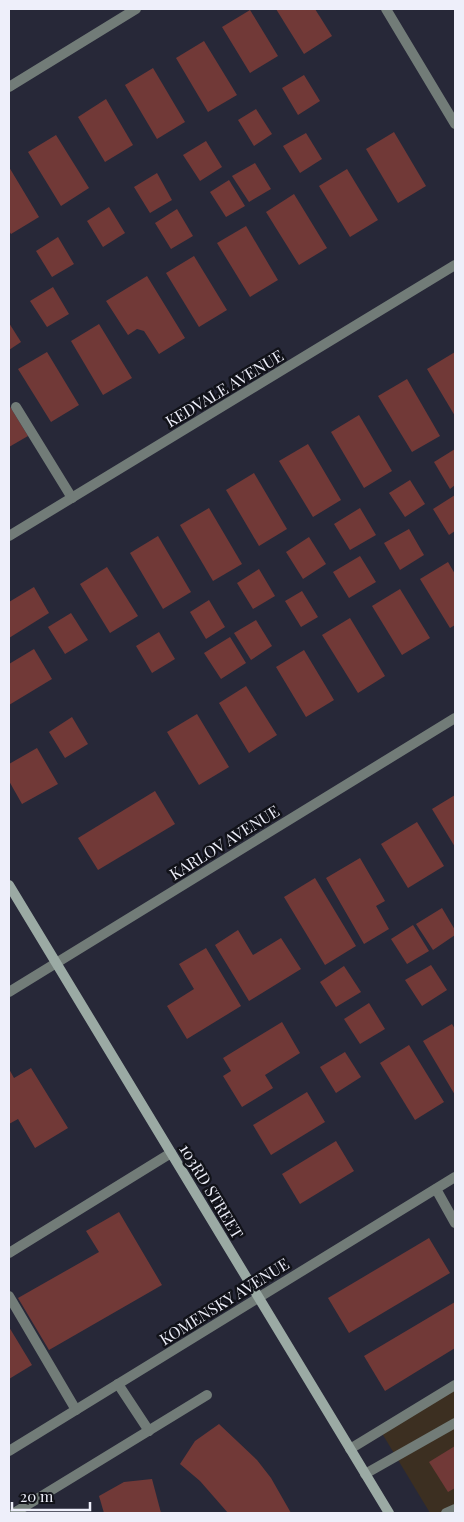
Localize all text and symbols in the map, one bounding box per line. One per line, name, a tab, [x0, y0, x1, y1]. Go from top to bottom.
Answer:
street label: KEDVALE AVENUE	[161, 344, 287, 432]
street label: KARLOV AVENUE	[165, 800, 283, 884]
street label: 103RD STREET	[175, 1140, 249, 1242]
street label: KOMENSKY AVENUE	[155, 1253, 293, 1349]
scale bar	[12, 1480, 90, 1512]
text: 20 m	[20, 1486, 54, 1506]

